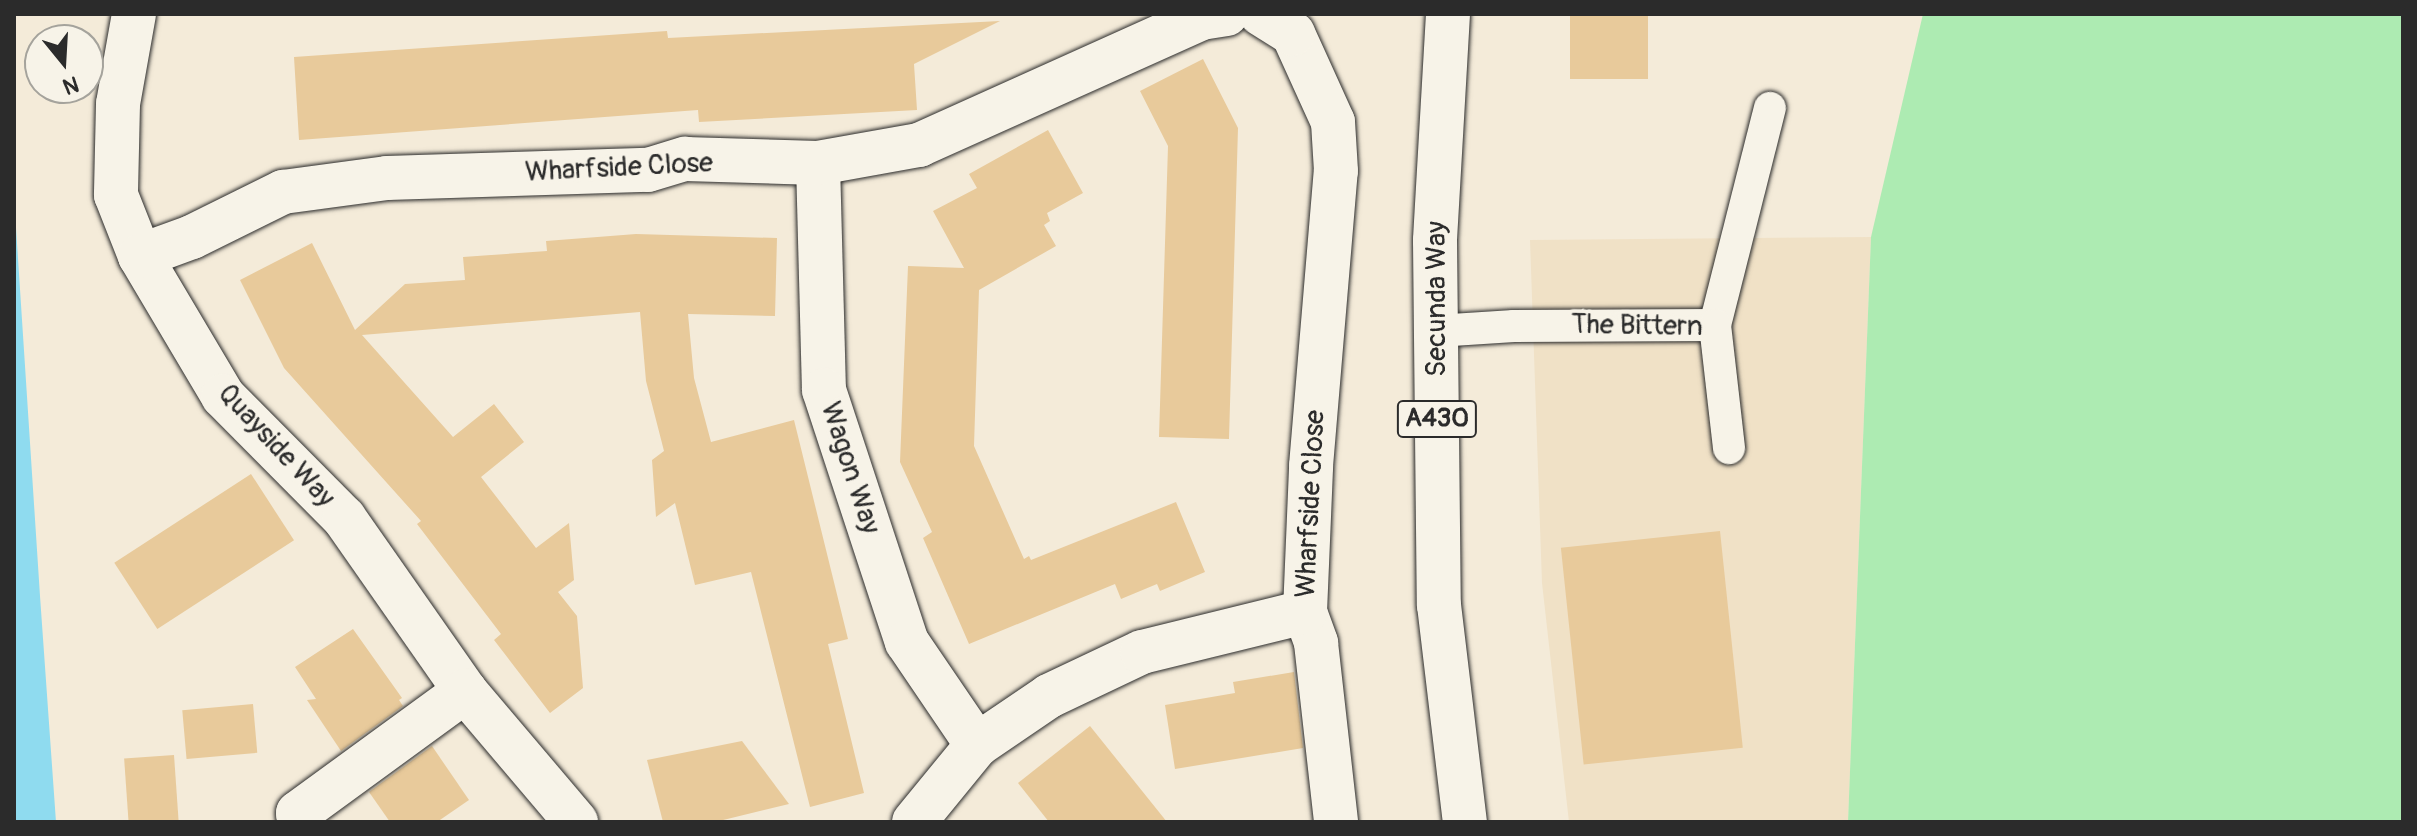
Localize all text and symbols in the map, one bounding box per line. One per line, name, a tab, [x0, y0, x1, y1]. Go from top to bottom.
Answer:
north arrow	[24, 24, 104, 104]
text: N	[59, 69, 82, 101]
street label: Wharfside Close	[524, 146, 714, 190]
street label: Secunda Way	[1420, 221, 1454, 377]
street label: The Bittern	[1571, 308, 1703, 344]
street label: Quayside Way	[210, 377, 342, 515]
road number: A430	[1395, 397, 1479, 441]
street label: Wagon Way	[813, 398, 887, 538]
street label: Wharfside Close	[1289, 409, 1333, 599]

